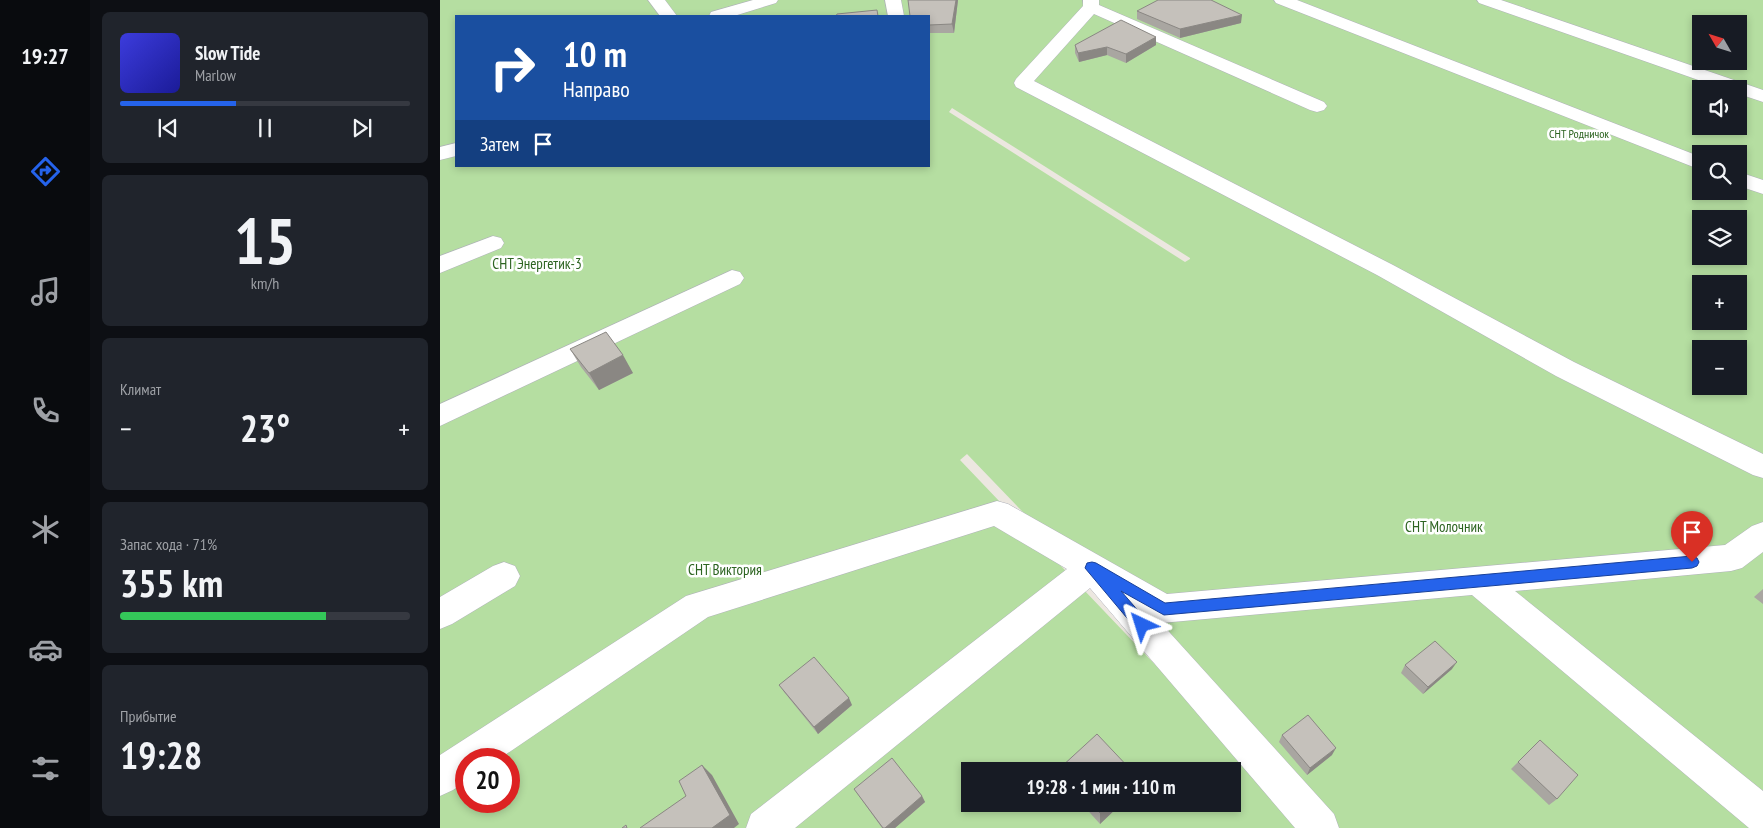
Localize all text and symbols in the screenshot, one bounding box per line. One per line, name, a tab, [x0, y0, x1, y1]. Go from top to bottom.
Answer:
north arrow	[1692, 15, 1748, 70]
map controls	[1692, 15, 1747, 395]
text: 10 m	[563, 31, 627, 77]
icon: right	[480, 35, 545, 100]
text: Slow Tide	[195, 41, 260, 65]
text: 19:27	[21, 42, 69, 70]
text: Marlow	[195, 65, 236, 85]
text: Направо	[563, 75, 630, 103]
button: sound	[1692, 80, 1747, 135]
icon: previous	[154, 114, 182, 142]
icon: pause	[251, 114, 279, 142]
icon: next	[348, 114, 376, 142]
park label: СНТ Родничок	[1549, 126, 1609, 141]
icon: arrive	[529, 130, 557, 158]
text: Затем	[480, 132, 519, 156]
button: search	[1692, 145, 1747, 200]
icon: directions	[28, 154, 63, 189]
text: 15	[234, 198, 296, 282]
button: layers	[1692, 210, 1747, 265]
park label: СНТ Энергетик-3	[492, 254, 582, 273]
text: km/h	[251, 273, 279, 293]
icon: music	[28, 274, 63, 309]
button: +	[1692, 275, 1747, 330]
button: −	[1692, 340, 1747, 395]
text: Климат	[120, 379, 161, 399]
icon: phone	[28, 393, 63, 428]
text: 23°	[240, 403, 290, 452]
text: −	[120, 410, 132, 447]
text: +	[398, 410, 410, 447]
pin	[1671, 511, 1713, 562]
icon: climate	[28, 512, 63, 547]
park label: СНТ Молочник	[1405, 517, 1483, 536]
icon: arrive	[1678, 518, 1706, 546]
text: Запас хода · 71%	[120, 534, 217, 554]
text: 355 km	[120, 558, 223, 607]
park label: СНТ Виктория	[688, 560, 762, 579]
position arrow	[1115, 598, 1167, 650]
icon: car	[28, 632, 63, 667]
text: Прибытие	[120, 706, 177, 726]
text: 19:28	[120, 730, 202, 779]
speed limit sign: 20	[455, 748, 520, 813]
icon: filters	[28, 751, 63, 786]
text: 19:28 · 1 мин · 110 m	[1027, 775, 1175, 799]

